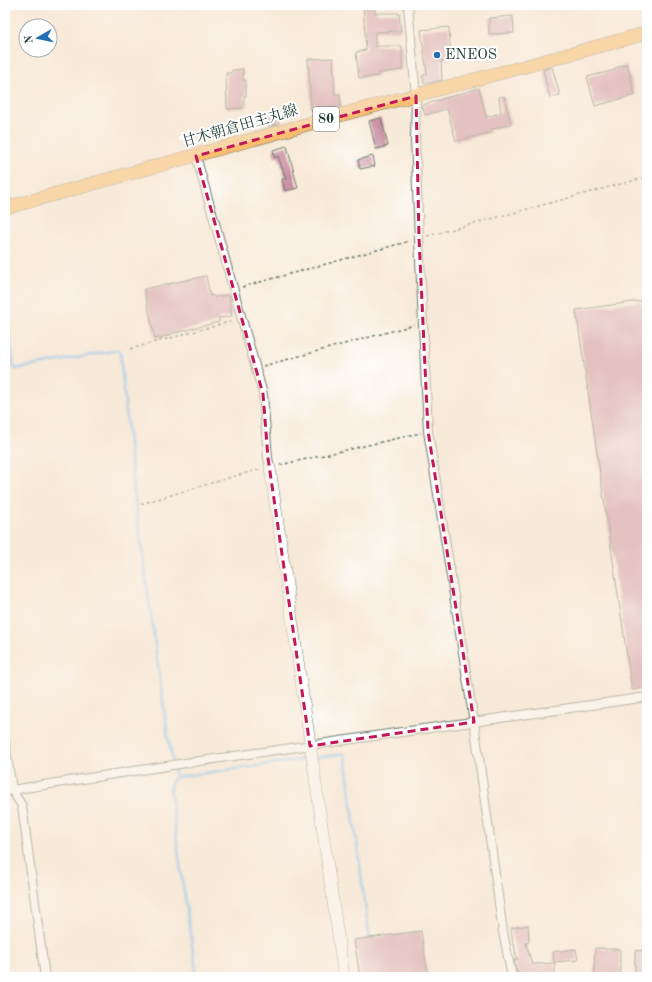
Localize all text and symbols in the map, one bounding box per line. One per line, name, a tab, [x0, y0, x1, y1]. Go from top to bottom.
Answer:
north arrow	[18, 18, 58, 58]
text: N	[23, 34, 36, 44]
place label: ENEOS	[445, 48, 497, 63]
marker: ENEOS	[432, 50, 442, 60]
street label: 甘木朝倉田主丸線	[180, 101, 300, 151]
road number: 80	[313, 107, 339, 131]

